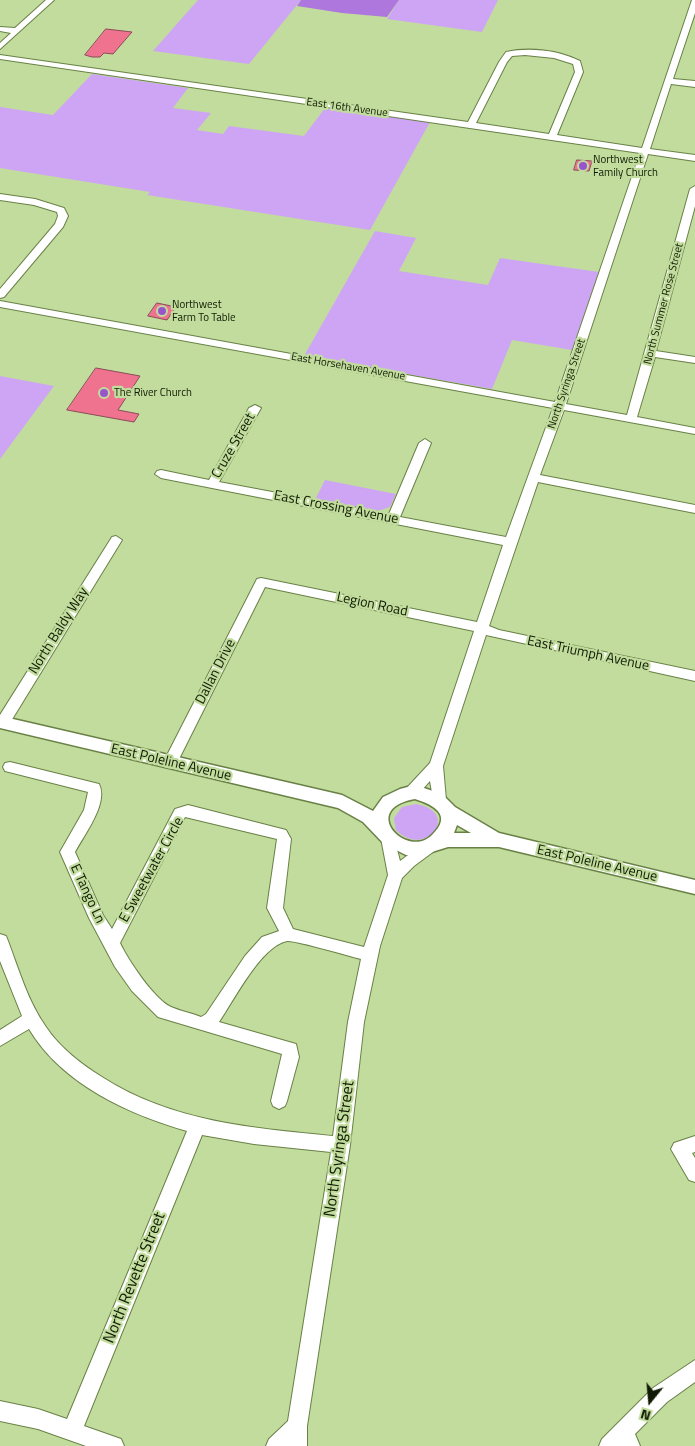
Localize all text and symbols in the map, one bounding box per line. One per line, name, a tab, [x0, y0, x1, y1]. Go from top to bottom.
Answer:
street label: East 16th Avenue	[306, 96, 388, 120]
place label: Northwest Family Church	[593, 153, 658, 179]
marker: Northwest Family Church	[577, 160, 589, 172]
street label: North Summer Rose Street	[641, 242, 687, 366]
place label: Northwest Farm To Table	[172, 298, 236, 324]
marker: Northwest Farm To Table	[156, 305, 168, 317]
street label: North Syringa Street	[545, 337, 589, 431]
street label: East Horsehaven Avenue	[290, 350, 406, 384]
place label: The River Church	[114, 386, 192, 400]
marker: The River Church	[98, 387, 110, 399]
street label: Cruze Street	[209, 410, 259, 482]
street label: East Crossing Avenue	[272, 488, 400, 528]
street label: North Baldy Way	[26, 585, 92, 677]
street label: Legion Road	[335, 589, 409, 621]
street label: East Triumph Avenue	[525, 633, 651, 675]
street label: Dallan Drive	[192, 637, 240, 707]
street label: East Poleline Avenue	[109, 741, 233, 785]
street label: E Sweetwater Circle	[116, 815, 188, 925]
street label: East Poleline Avenue	[535, 842, 659, 886]
street label: E Tango Ln	[66, 862, 108, 926]
street label: North Syringa Street	[321, 1080, 359, 1218]
street label: North Revette Street	[100, 1210, 170, 1346]
north arrow	[625, 1376, 675, 1426]
text: N	[638, 1404, 653, 1427]

